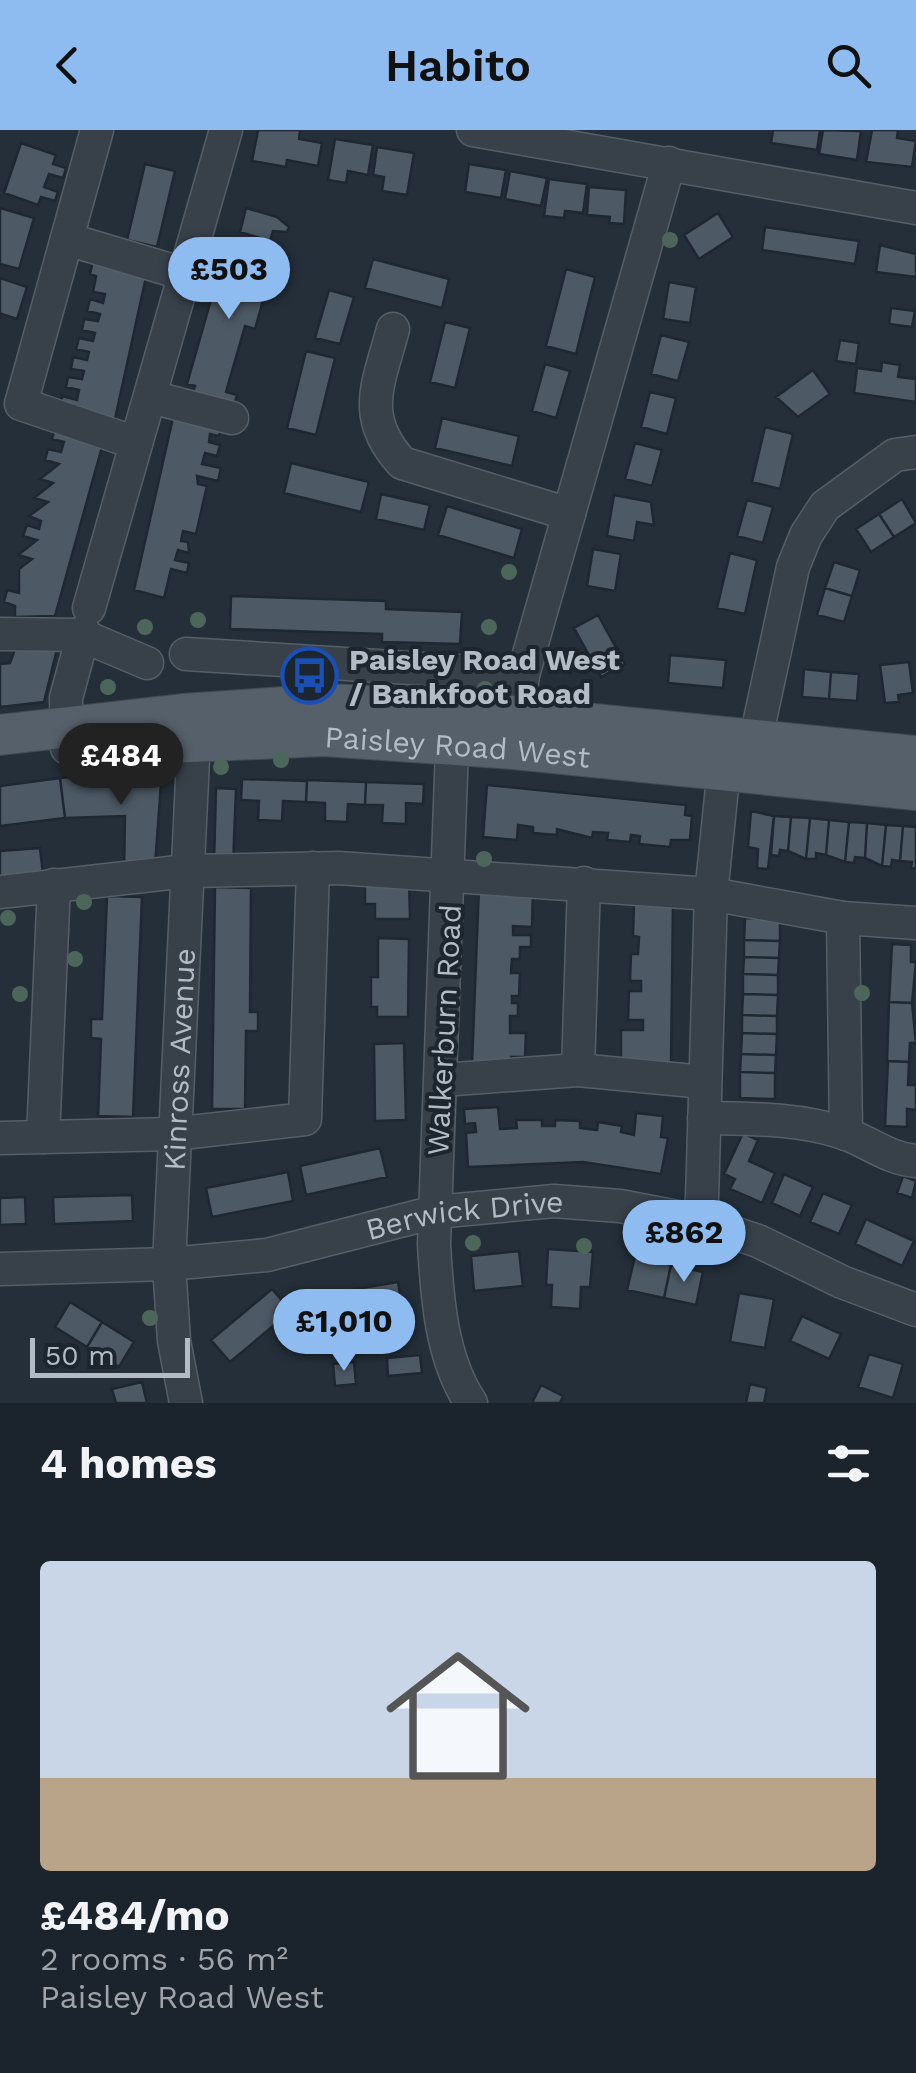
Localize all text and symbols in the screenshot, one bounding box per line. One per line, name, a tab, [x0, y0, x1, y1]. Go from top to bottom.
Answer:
icon: back	[40, 38, 95, 93]
icon: search	[821, 38, 876, 93]
text: Habito	[385, 39, 531, 92]
pin: £503	[170, 237, 288, 322]
text: £503	[190, 250, 268, 288]
place label: Paisley Road West / Bankfoot Road	[349, 642, 620, 711]
bus stop icon: Paisley Road West / Bankfoot Road	[280, 646, 340, 706]
street label: Paisley Road West	[324, 719, 592, 774]
pin: £484	[62, 723, 180, 808]
text: £484	[80, 736, 162, 774]
street label: Walkerburn Road	[420, 904, 468, 1156]
street label: Kinross Avenue	[156, 947, 201, 1172]
street label: Berwick Drive	[362, 1183, 565, 1247]
pin: £862	[625, 1200, 743, 1285]
text: £862	[645, 1213, 723, 1251]
pin: £1,010	[263, 1289, 425, 1374]
text: £1,010	[295, 1302, 393, 1340]
scale bar	[30, 1333, 190, 1378]
text: 50 m	[45, 1339, 115, 1372]
icon: filters	[821, 1436, 876, 1491]
text: 4 homes	[40, 1439, 217, 1488]
icon: home	[368, 1626, 548, 1806]
text: £484/mo	[40, 1891, 230, 1940]
text: 2 rooms · 56 m²	[40, 1940, 288, 1978]
text: Paisley Road West	[40, 1978, 324, 2016]

